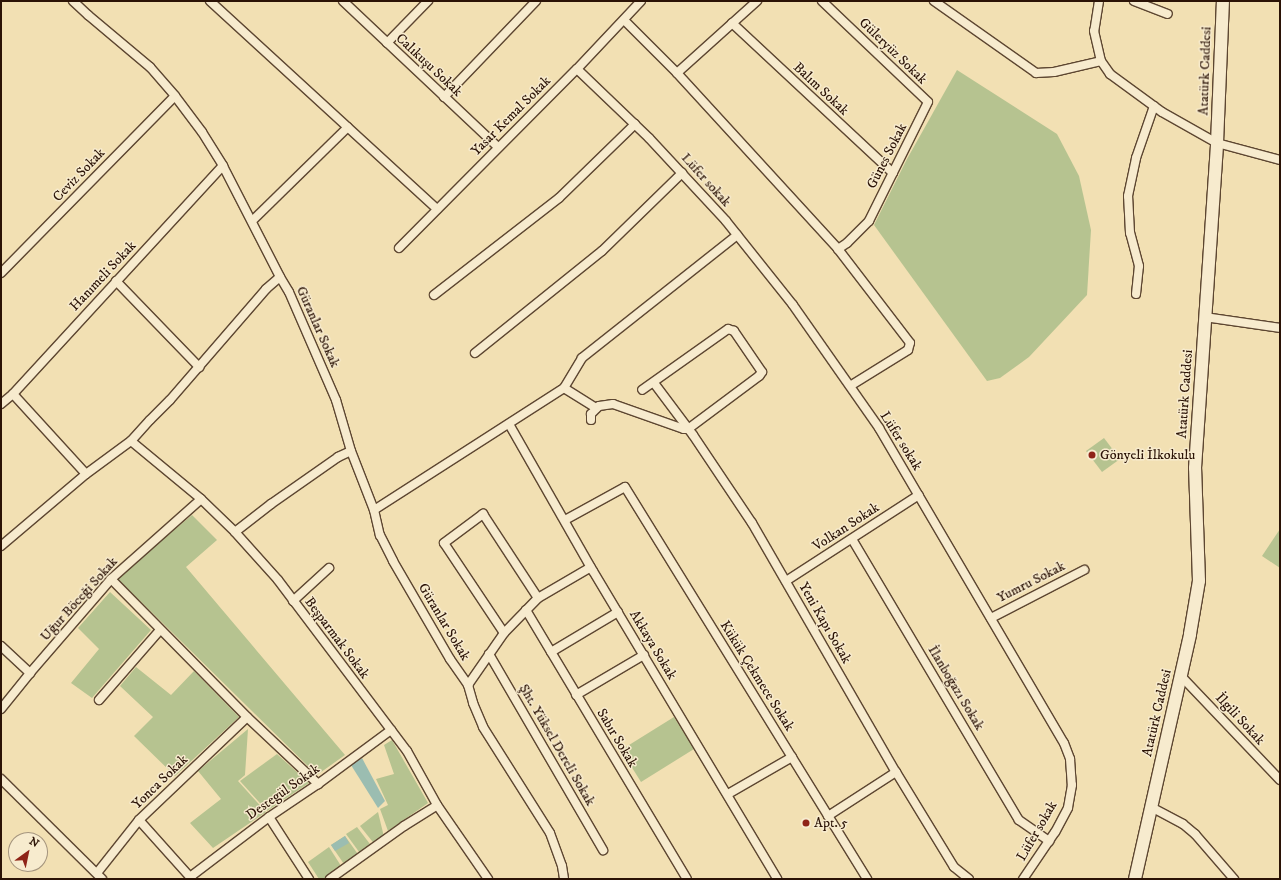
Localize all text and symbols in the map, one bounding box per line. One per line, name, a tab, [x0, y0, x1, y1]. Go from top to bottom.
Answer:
street label: Güleryüz Sokak	[855, 14, 931, 88]
street label: Atatürk Caddesi	[1195, 26, 1215, 116]
street label: Calıkuşu Sokak	[392, 30, 466, 100]
street label: Balım Sokak	[790, 59, 852, 119]
street label: Yasar Kemal Sokak	[468, 73, 554, 159]
street label: Günes Sokak	[863, 120, 911, 192]
street label: Ceviz Sokak	[49, 145, 109, 205]
street label: Lüfer sokak	[677, 150, 735, 210]
street label: Hanımeli Sokak	[66, 237, 140, 315]
street label: Güranlar Sokak	[293, 284, 343, 370]
street label: Atatürk Caddesi	[1174, 349, 1196, 439]
street label: Lüfer sokak	[876, 408, 926, 474]
place label: Gönyeli İlkokulu	[1100, 447, 1195, 463]
marker: Gönyeli İlkokulu	[1087, 450, 1097, 460]
street label: Volkan Sokak	[809, 499, 883, 555]
street label: Uğur Böceği Sokak	[37, 553, 121, 645]
street label: Yumru Sokak	[994, 558, 1068, 606]
street label: Yeni Kapı Sokak	[795, 579, 855, 667]
street label: Güranlar Sokak	[414, 580, 474, 664]
street label: Beşparmak Sokak	[301, 594, 373, 682]
street label: Akkaya Sokak	[626, 607, 680, 683]
street label: Kükük Çekmece Sokak	[716, 618, 798, 734]
street label: İlanboğazı Sokak	[924, 643, 988, 733]
street label: Atatürk Caddesi	[1139, 668, 1175, 758]
street label: Şht. Yüksel Dereli Sokak	[515, 681, 599, 809]
street label: İlgili Sokak	[1212, 689, 1268, 749]
street label: Sabır Sokak	[593, 706, 641, 770]
street label: Yonca Sokak	[129, 751, 191, 813]
street label: Destegül Sokak	[243, 760, 323, 824]
street label: Lüfer sokak	[1013, 798, 1061, 864]
place label: Apt. 5	[814, 815, 848, 831]
marker: Apt. 5	[801, 818, 811, 828]
north arrow	[8, 832, 48, 872]
text: N	[26, 834, 42, 851]

